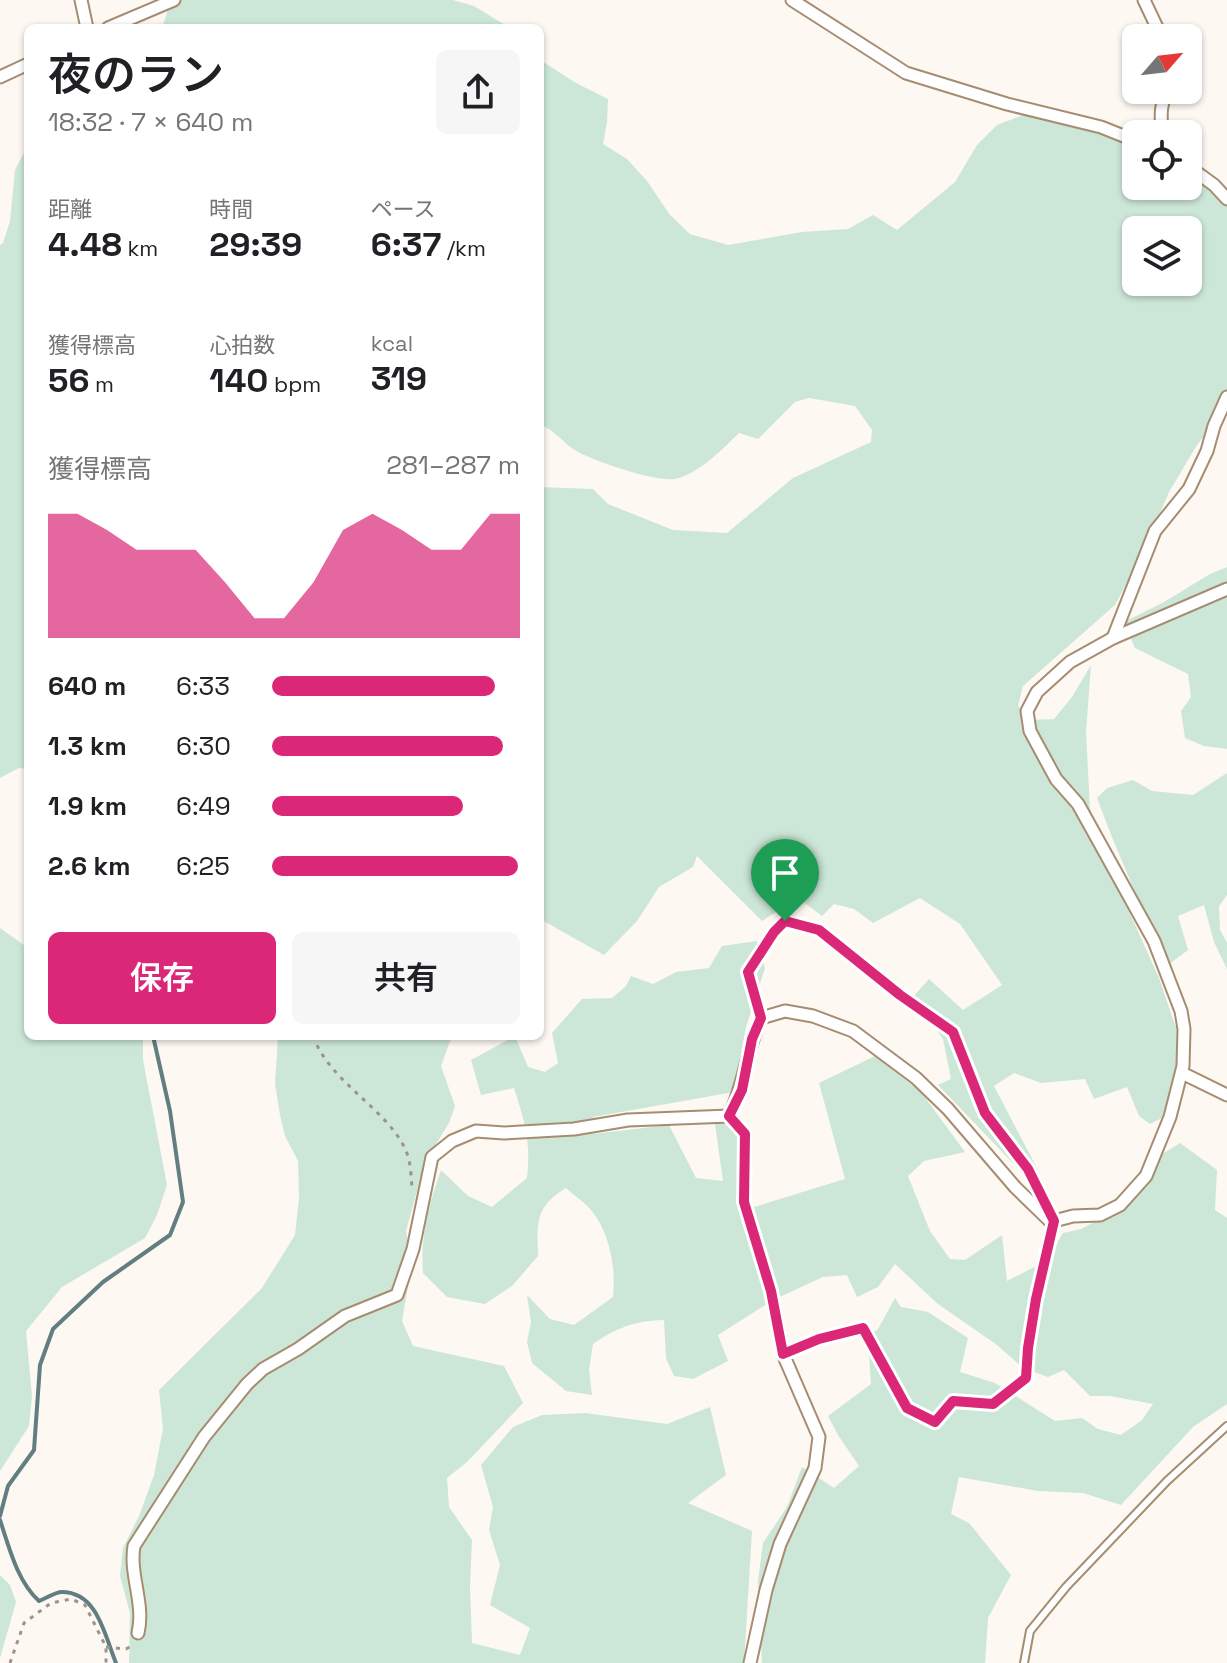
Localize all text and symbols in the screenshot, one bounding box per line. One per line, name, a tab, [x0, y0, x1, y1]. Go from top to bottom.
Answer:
north arrow	[1122, 24, 1202, 104]
map controls	[1122, 24, 1202, 296]
text: 夜のラン	[48, 47, 224, 103]
button: share	[436, 50, 520, 134]
text: 18:32 · 7 × 640 m	[48, 105, 253, 139]
button: locate	[1122, 120, 1202, 200]
text: 距離	[48, 195, 92, 223]
text: 時間	[209, 195, 253, 223]
text: ペース	[371, 195, 436, 223]
button: layers	[1122, 216, 1202, 296]
text: 4.48	[48, 223, 122, 266]
text: 29:39	[209, 223, 302, 266]
text: 6:37	[371, 223, 441, 266]
text: km	[122, 234, 158, 262]
text: /km	[441, 234, 486, 262]
text: kcal	[371, 329, 413, 357]
text: 獲得標高	[48, 331, 136, 359]
text: 心拍数	[209, 331, 275, 359]
text: 319	[371, 357, 427, 400]
text: 56	[48, 359, 89, 402]
text: 140	[209, 359, 268, 402]
text: m	[89, 370, 114, 398]
text: bpm	[268, 370, 321, 398]
text: 281–287 m	[386, 448, 520, 482]
text: 獲得標高	[48, 452, 152, 486]
text: 640 m	[48, 669, 126, 703]
text: 6:33	[176, 669, 230, 703]
text: 1.3 km	[48, 729, 127, 763]
text: 6:30	[176, 729, 231, 763]
text: 1.9 km	[48, 789, 127, 823]
text: 6:49	[176, 789, 231, 823]
pin	[751, 839, 819, 921]
text: 2.6 km	[48, 849, 130, 883]
text: 6:25	[176, 849, 230, 883]
icon: arrive	[763, 851, 807, 895]
button: 保存	[48, 932, 276, 1024]
button: 共有	[292, 932, 520, 1024]

